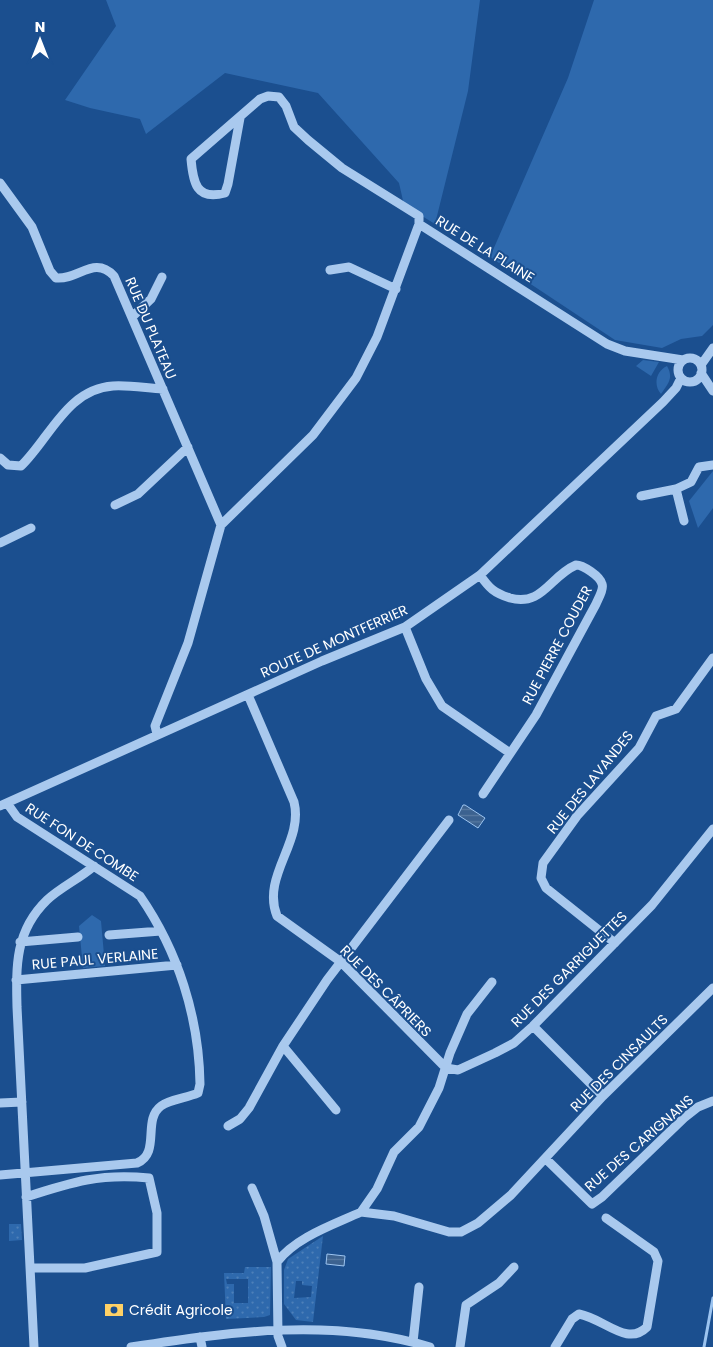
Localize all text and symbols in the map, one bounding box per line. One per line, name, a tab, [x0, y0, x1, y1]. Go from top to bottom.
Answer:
north arrow	[15, 15, 65, 65]
text: N	[35, 17, 45, 37]
street label: RUE DE LA PLAINE	[432, 211, 538, 287]
street label: RUE DU PLATEAU	[120, 274, 182, 382]
street label: RUE PIERRE COUDER	[517, 582, 597, 708]
street label: ROUTE DE MONTFERRIER	[257, 599, 411, 683]
street label: RUE DES LAVANDES	[542, 726, 638, 838]
street label: RUE FON DE COMBE	[22, 798, 142, 886]
street label: RUE DES GARRIGUETTES	[506, 906, 632, 1032]
street label: RUE DES CÂPRIERS	[336, 941, 436, 1041]
street label: RUE PAUL VERLAINE	[31, 944, 159, 974]
street label: RUE DES CINSAULTS	[566, 1010, 672, 1116]
street label: RUE DES CARIGNANS	[580, 1090, 698, 1196]
bank icon: Crédit Agricole	[103, 1299, 125, 1321]
place label: Crédit Agricole	[129, 1300, 233, 1320]

